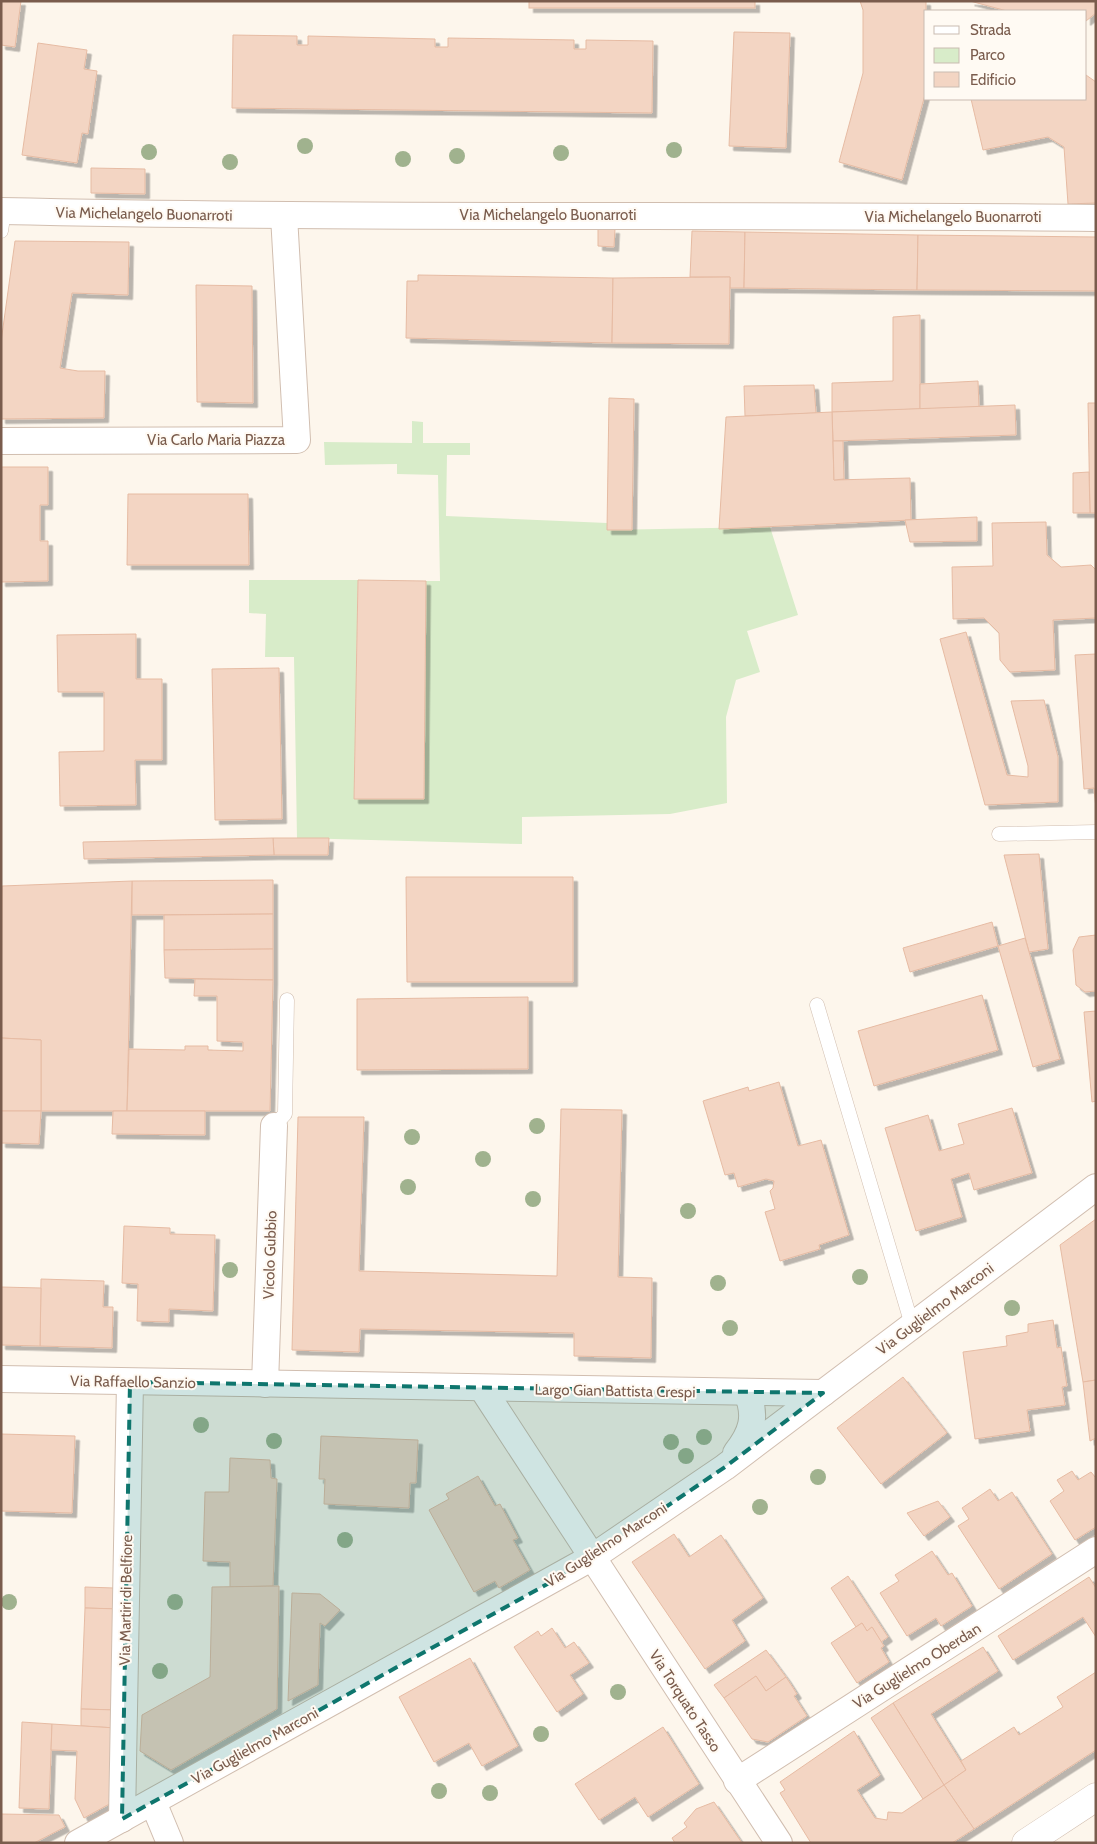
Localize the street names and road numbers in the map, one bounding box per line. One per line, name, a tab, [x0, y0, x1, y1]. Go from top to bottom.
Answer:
street label: Via Michelangelo Buonarroti	[55, 203, 233, 225]
street label: Via Michelangelo Buonarroti	[460, 206, 637, 224]
street label: Via Michelangelo Buonarroti	[865, 208, 1042, 226]
street label: Via Carlo Maria Piazza	[147, 431, 286, 449]
street label: Vicolo Gubbio	[259, 1210, 281, 1300]
street label: Via Guglielmo Marconi	[873, 1259, 997, 1359]
street label: Via Raffaello Sanzio	[70, 1372, 196, 1392]
street label: Largo Gian Battista Crespi	[534, 1381, 696, 1401]
street label: Via Guglielmo Marconi	[542, 1499, 670, 1591]
street label: Via Martiri di Belfiore	[116, 1534, 136, 1666]
street label: Via Guglielmo Oberdan	[850, 1619, 984, 1713]
street label: Via Torquato Tasso	[645, 1647, 725, 1755]
street label: Via Guglielmo Marconi	[189, 1704, 321, 1788]

